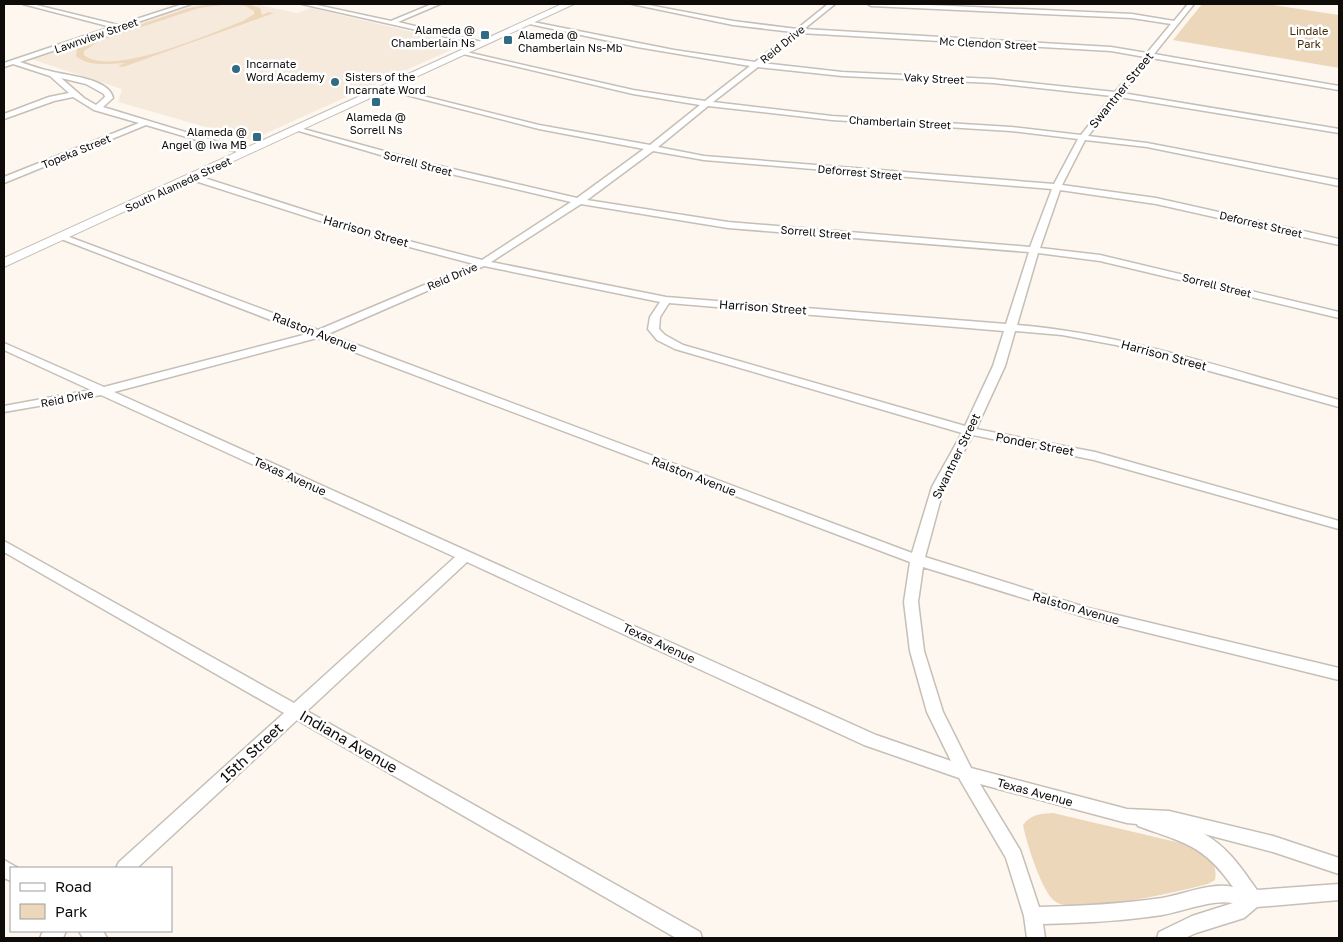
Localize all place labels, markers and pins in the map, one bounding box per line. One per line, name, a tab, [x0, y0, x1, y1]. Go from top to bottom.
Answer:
place label: Alameda @ Chamberlain Ns	[391, 23, 475, 49]
place label: Alameda @ Chamberlain Ns-Mb	[518, 28, 623, 54]
marker: Alameda @ Chamberlain Ns	[479, 29, 491, 41]
marker: Alameda @ Chamberlain Ns-Mb	[502, 34, 514, 46]
place label: Incarnate Word Academy	[246, 57, 325, 83]
marker: Incarnate Word Academy	[230, 63, 242, 75]
place label: Sisters of the Incarnate Word	[345, 70, 426, 96]
marker: Sisters of the Incarnate Word	[329, 76, 341, 88]
marker: Alameda @ Sorrell Ns	[370, 96, 382, 108]
place label: Alameda @ Sorrell Ns	[346, 110, 406, 136]
place label: Alameda @ Angel @ Iwa MB	[162, 125, 247, 151]
marker: Alameda @ Angel @ Iwa MB	[251, 131, 263, 143]

